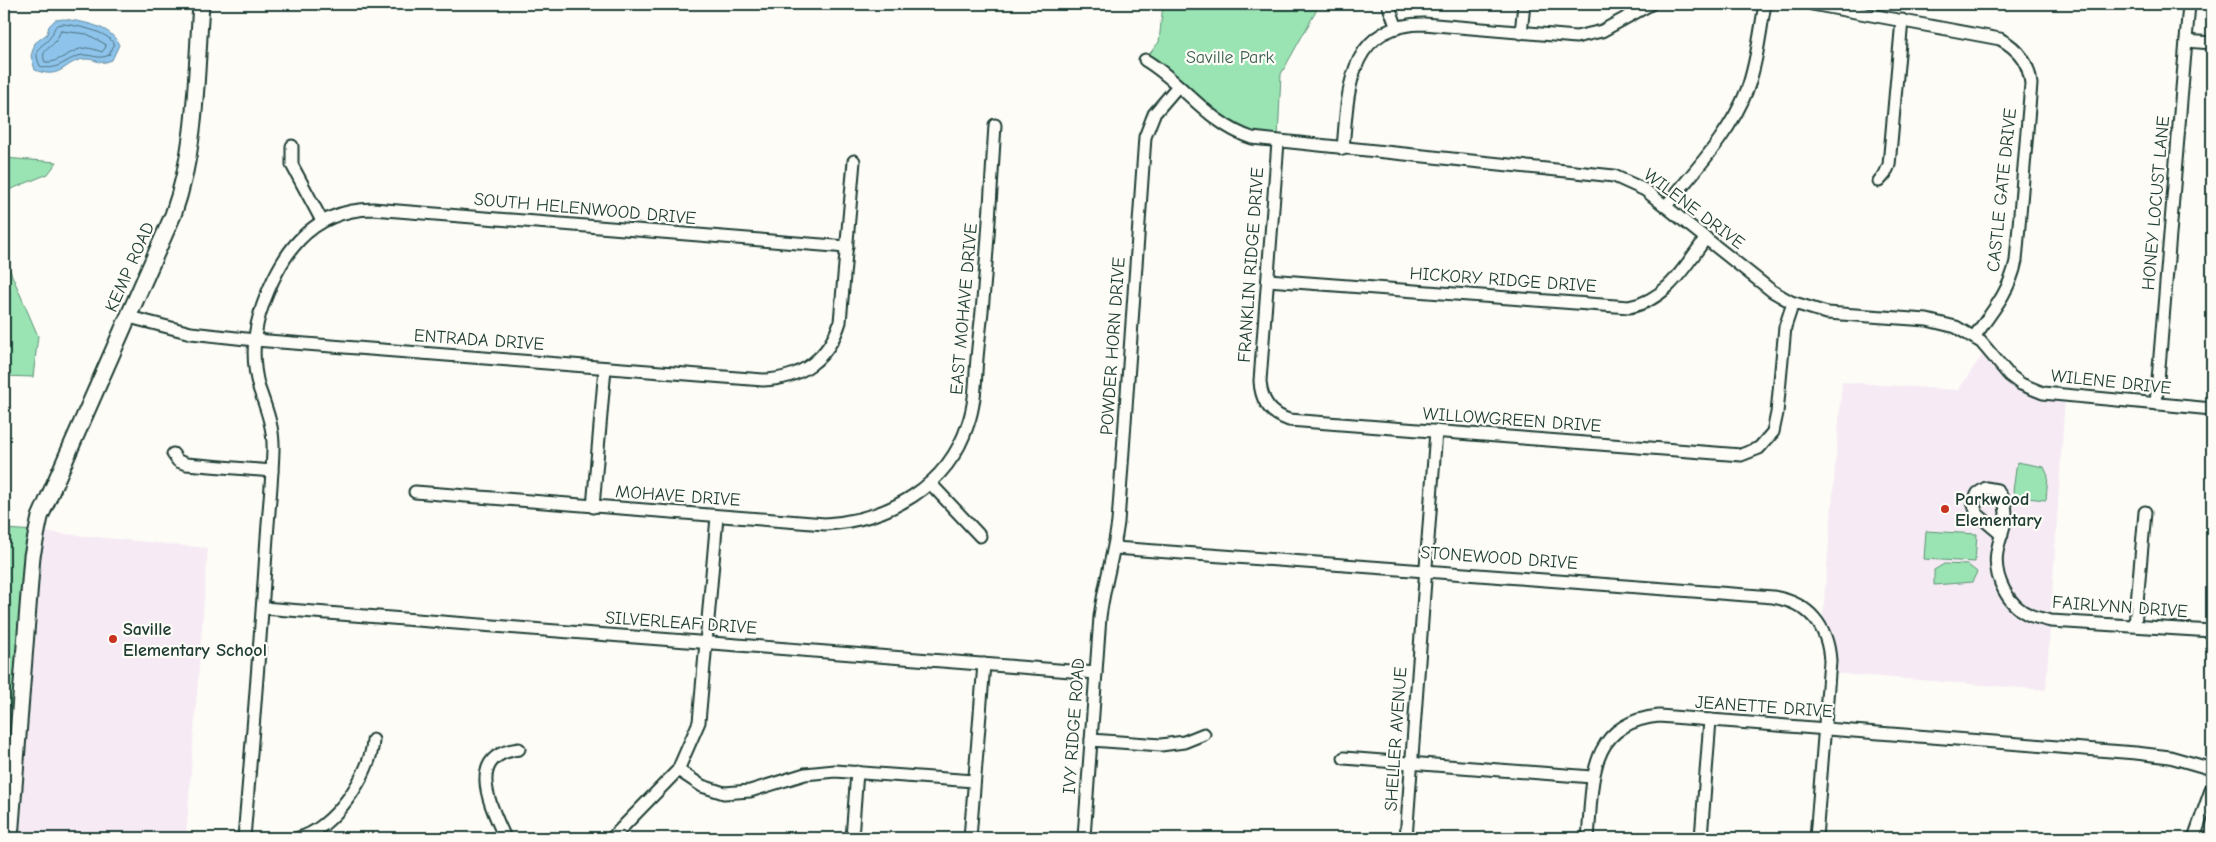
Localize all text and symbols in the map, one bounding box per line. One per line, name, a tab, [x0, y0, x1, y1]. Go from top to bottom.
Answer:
park label: Saville Park	[1186, 47, 1274, 68]
street label: CASTLE GATE DRIVE	[1983, 107, 2021, 273]
street label: HONEY LOCUST LANE	[2138, 115, 2174, 291]
street label: WILENE DRIVE	[1639, 164, 1749, 254]
street label: FRANKLIN RIDGE DRIVE	[1234, 166, 1268, 363]
street label: SOUTH HELENWOOD DRIVE	[473, 189, 697, 229]
street label: KEMP ROAD	[101, 219, 159, 315]
street label: EAST MOHAVE DRIVE	[946, 222, 982, 396]
street label: POWDER HORN DRIVE	[1096, 256, 1130, 436]
street label: HICKORY RIDGE DRIVE	[1409, 263, 1597, 297]
street label: ENTRADA DRIVE	[413, 325, 545, 355]
street label: WILENE DRIVE	[2050, 365, 2172, 399]
street label: WILLOWGREEN DRIVE	[1422, 403, 1602, 437]
street label: MOHAVE DRIVE	[615, 481, 741, 511]
place label: Parkwood Elementary	[1955, 489, 2043, 531]
marker: Parkwood Elementary	[1939, 503, 1951, 515]
street label: STONEWOOD DRIVE	[1420, 542, 1578, 574]
street label: FAIRLYNN DRIVE	[2051, 592, 2189, 622]
street label: SILVERLEAF DRIVE	[604, 607, 758, 639]
place label: Saville Elementary School	[123, 619, 267, 661]
marker: Saville Elementary School	[107, 633, 119, 645]
street label: IVY RIDGE ROAD	[1059, 657, 1089, 795]
street label: SHELLER AVENUE	[1380, 666, 1412, 812]
street label: JEANETTE DRIVE	[1694, 692, 1834, 722]

